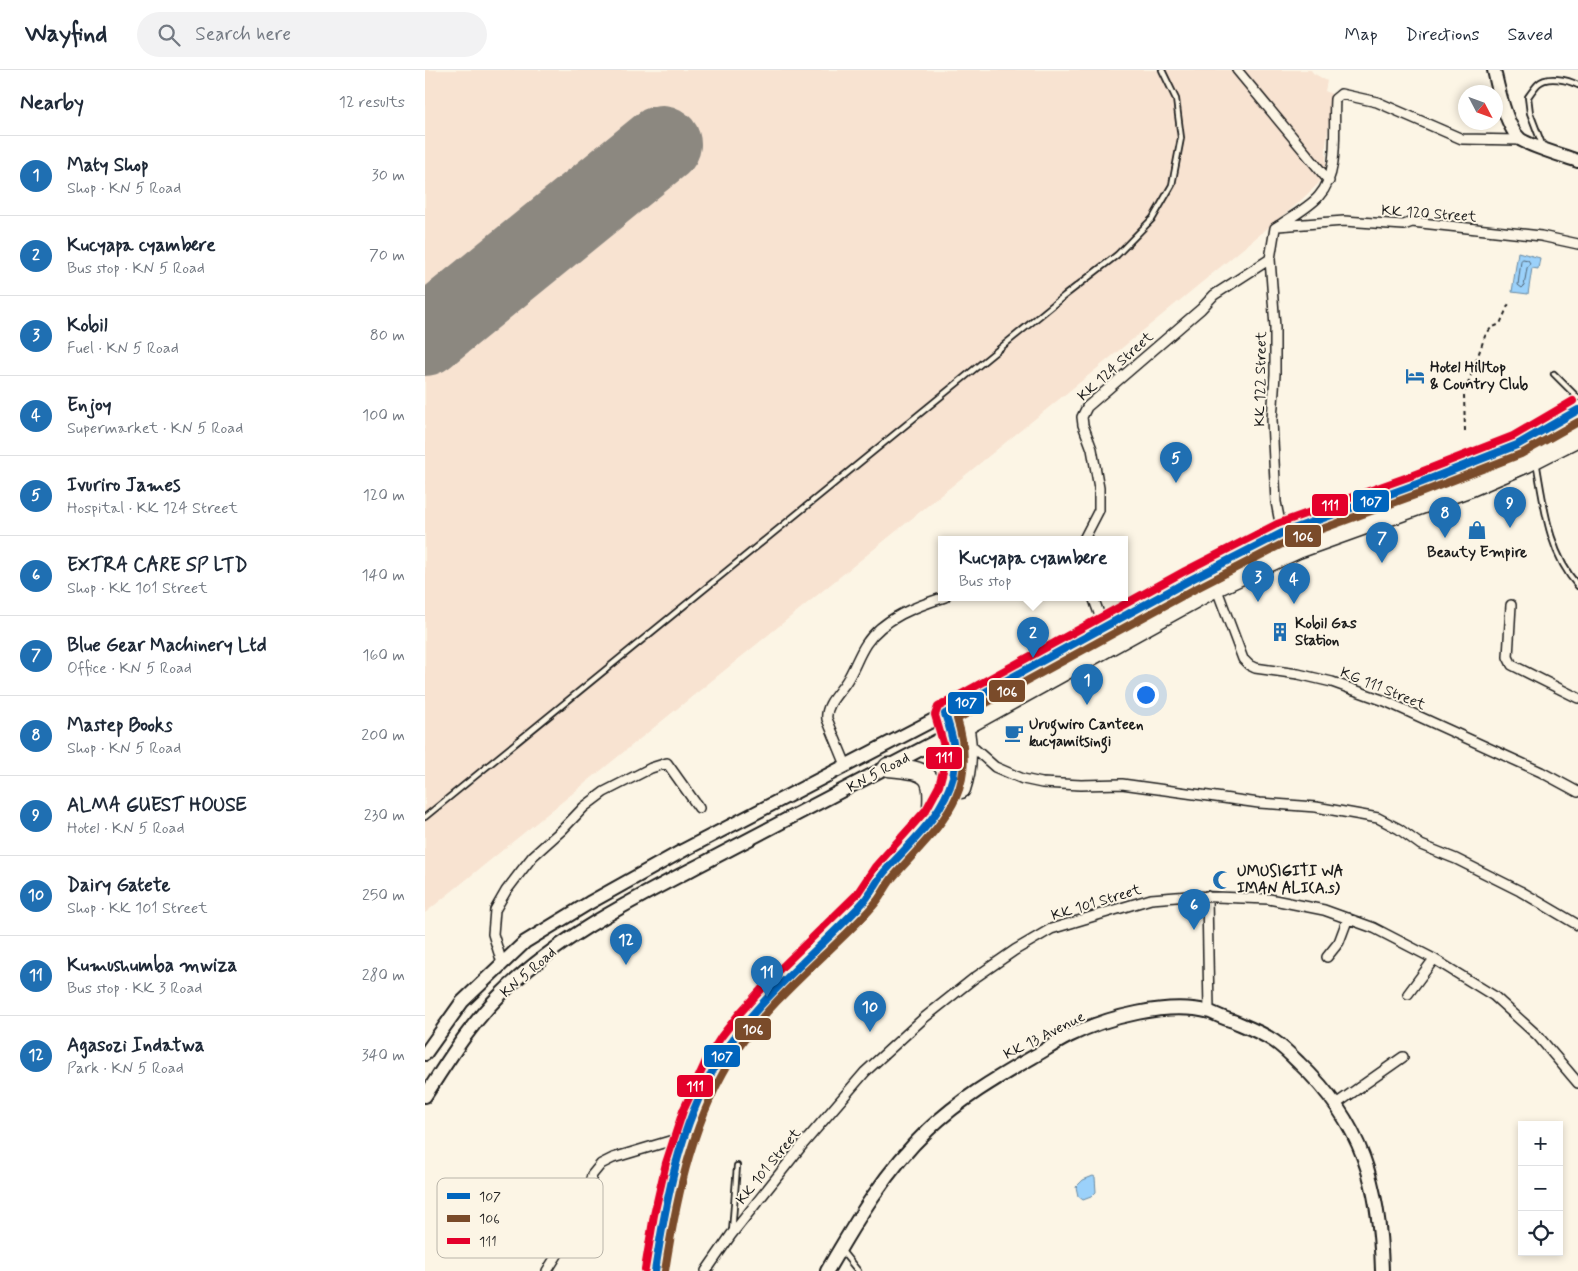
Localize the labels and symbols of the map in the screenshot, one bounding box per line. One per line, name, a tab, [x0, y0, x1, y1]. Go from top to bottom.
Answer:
north arrow	[1458, 85, 1503, 130]
street label: KK 120 Street	[1381, 201, 1477, 227]
street label: KK 124 Street	[1074, 327, 1158, 406]
street label: KK 122 Street	[1250, 331, 1272, 427]
place label: Hotel Hilltop & Country Club	[1430, 358, 1528, 395]
hotel icon: Hotel Hilltop & Country Club	[1404, 365, 1426, 387]
pin: 5	[1160, 442, 1192, 483]
pin: 9	[1494, 487, 1526, 528]
line badge: 107	[1352, 489, 1390, 513]
line badge: 111	[1311, 493, 1349, 517]
text: 107	[1360, 493, 1382, 511]
text: 111	[1321, 497, 1339, 515]
pin: 8	[1429, 497, 1461, 538]
shop icon: Beauty Empire	[1466, 519, 1488, 541]
pin: 7	[1366, 522, 1398, 563]
line badge: 106	[1284, 524, 1322, 548]
text: 106	[1293, 528, 1314, 546]
place label: Beauty Empire	[1427, 543, 1527, 563]
pin: 3	[1242, 561, 1274, 602]
pin: 4	[1278, 563, 1310, 604]
place label: Kobil Gas Station	[1295, 614, 1357, 651]
pin: 2	[1017, 617, 1049, 658]
building icon: Kobil Gas Station	[1269, 621, 1291, 643]
street label: KG 111 Street	[1337, 663, 1429, 715]
pin: 1	[1071, 664, 1103, 705]
line badge: 106	[988, 679, 1026, 703]
your location	[1133, 682, 1159, 708]
text: 106	[997, 683, 1018, 701]
line badge: 107	[947, 691, 985, 715]
text: 107	[955, 694, 977, 712]
place label: Urugwiro Canteen kucyamitsingi	[1029, 715, 1144, 754]
cafe icon: Urugwiro Canteen kucyamitsingi	[1003, 722, 1025, 744]
line badge: 111	[925, 746, 963, 770]
street label: KN 5 Road	[844, 748, 913, 798]
text: 111	[935, 749, 953, 767]
place label: UMUSIGITI WA IMAN ALI(A.s)	[1237, 862, 1344, 899]
mosque icon: UMUSIGITI WA IMAN ALI(A.s)	[1211, 869, 1233, 891]
street label: KK 101 Street	[1049, 880, 1144, 926]
pin: 6	[1178, 889, 1210, 930]
pin: 12	[610, 924, 642, 965]
street label: KN 5 Road	[496, 943, 561, 1003]
pin: 11	[751, 956, 783, 997]
pin: 10	[854, 991, 886, 1032]
street label: KK 13 Avenue	[1000, 1007, 1089, 1065]
line badge: 106	[734, 1017, 772, 1041]
text: 106	[743, 1021, 764, 1039]
line badge: 107	[703, 1044, 741, 1068]
text: 107	[711, 1048, 733, 1066]
line badge: 111	[676, 1074, 714, 1098]
text: 111	[686, 1078, 704, 1096]
street label: KK 101 Street	[732, 1124, 806, 1209]
legend	[437, 1178, 603, 1258]
text: 107	[479, 1188, 501, 1206]
text: 106	[479, 1210, 500, 1228]
text: 111	[479, 1233, 497, 1251]

